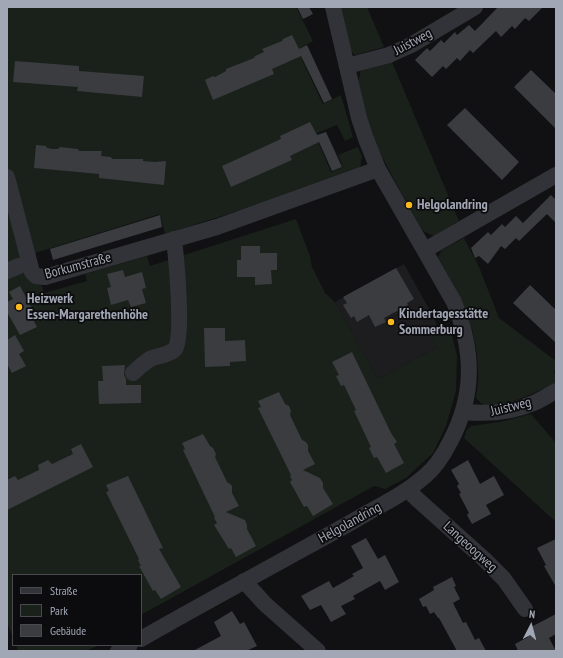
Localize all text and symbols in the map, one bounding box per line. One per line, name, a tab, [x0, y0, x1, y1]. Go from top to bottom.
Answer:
street label: Juistweg	[391, 25, 435, 59]
place label: Helgolandring	[417, 197, 488, 213]
marker: Helgolandring	[404, 200, 414, 210]
street label: Borkumstraße	[43, 249, 113, 283]
place label: Heizwerk Essen-Margarethenhöhe	[27, 291, 148, 324]
marker: Heizwerk Essen-Margarethenhöhe	[14, 302, 24, 312]
place label: Kindertagesstätte Sommerburg	[399, 306, 488, 338]
marker: Kindertagesstätte Sommerburg	[386, 317, 396, 327]
street label: Juistweg	[489, 394, 533, 420]
street label: Helgolandring	[316, 499, 384, 547]
street label: Langeoogweg	[439, 518, 501, 576]
legend	[12, 574, 142, 646]
text: Straße	[50, 583, 77, 598]
text: Park	[50, 603, 68, 618]
north arrow	[511, 606, 551, 646]
text: N	[529, 607, 536, 621]
text: Gebäude	[50, 623, 86, 638]

